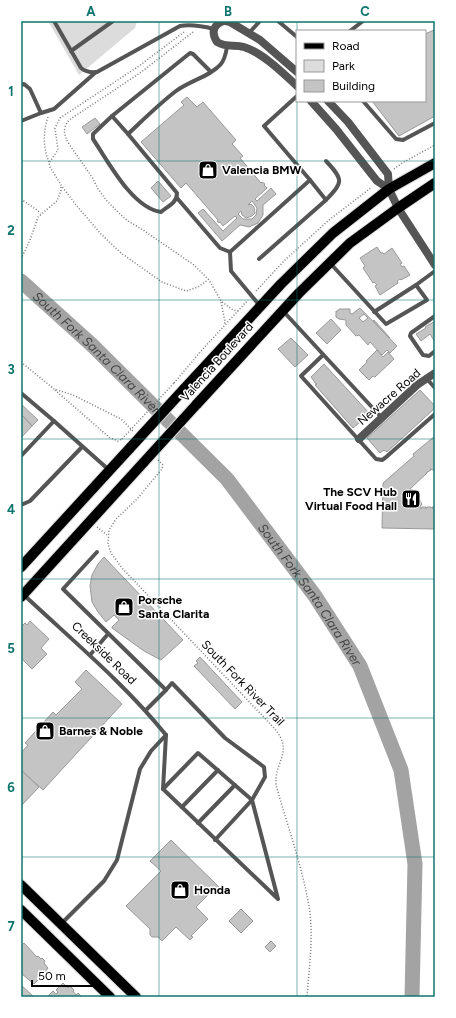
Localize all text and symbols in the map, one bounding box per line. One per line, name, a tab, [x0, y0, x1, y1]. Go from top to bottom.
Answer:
text: A	[86, 4, 96, 19]
text: B	[224, 4, 232, 19]
text: C	[360, 4, 370, 19]
legend	[296, 30, 426, 102]
text: Road	[332, 39, 360, 53]
text: Park	[332, 59, 355, 73]
text: Building	[332, 79, 375, 93]
text: 1	[8, 84, 14, 99]
shop icon: Valencia BMW	[197, 159, 219, 181]
place label: Valencia BMW	[222, 163, 302, 177]
text: 2	[7, 223, 15, 238]
water label: South Fork Santa Clara River	[30, 288, 164, 417]
street label: Valencia Boulevard	[178, 320, 256, 404]
text: 3	[7, 362, 15, 377]
street label: Newacre Road	[355, 366, 423, 428]
place label: The SCV Hub Virtual Food Hall	[305, 485, 397, 513]
restaurant icon: The SCV Hub Virtual Food Hall	[400, 488, 422, 510]
text: 4	[7, 502, 15, 517]
water label: South Fork Santa Clara River	[255, 520, 365, 669]
place label: Porsche Santa Clarita	[138, 593, 209, 621]
shop icon: Porsche Santa Clarita	[113, 596, 135, 618]
street label: Creekside Road	[69, 619, 139, 687]
street label: South Fork River Trail	[199, 637, 287, 729]
text: 5	[7, 641, 15, 656]
shop icon: Barnes & Noble	[34, 720, 56, 742]
place label: Barnes & Noble	[59, 724, 143, 738]
text: 6	[7, 780, 15, 795]
shop icon: Honda	[169, 879, 191, 901]
place label: Honda	[194, 883, 230, 897]
text: 7	[7, 919, 15, 934]
scale bar	[32, 962, 96, 988]
text: 50 m	[38, 969, 66, 983]

